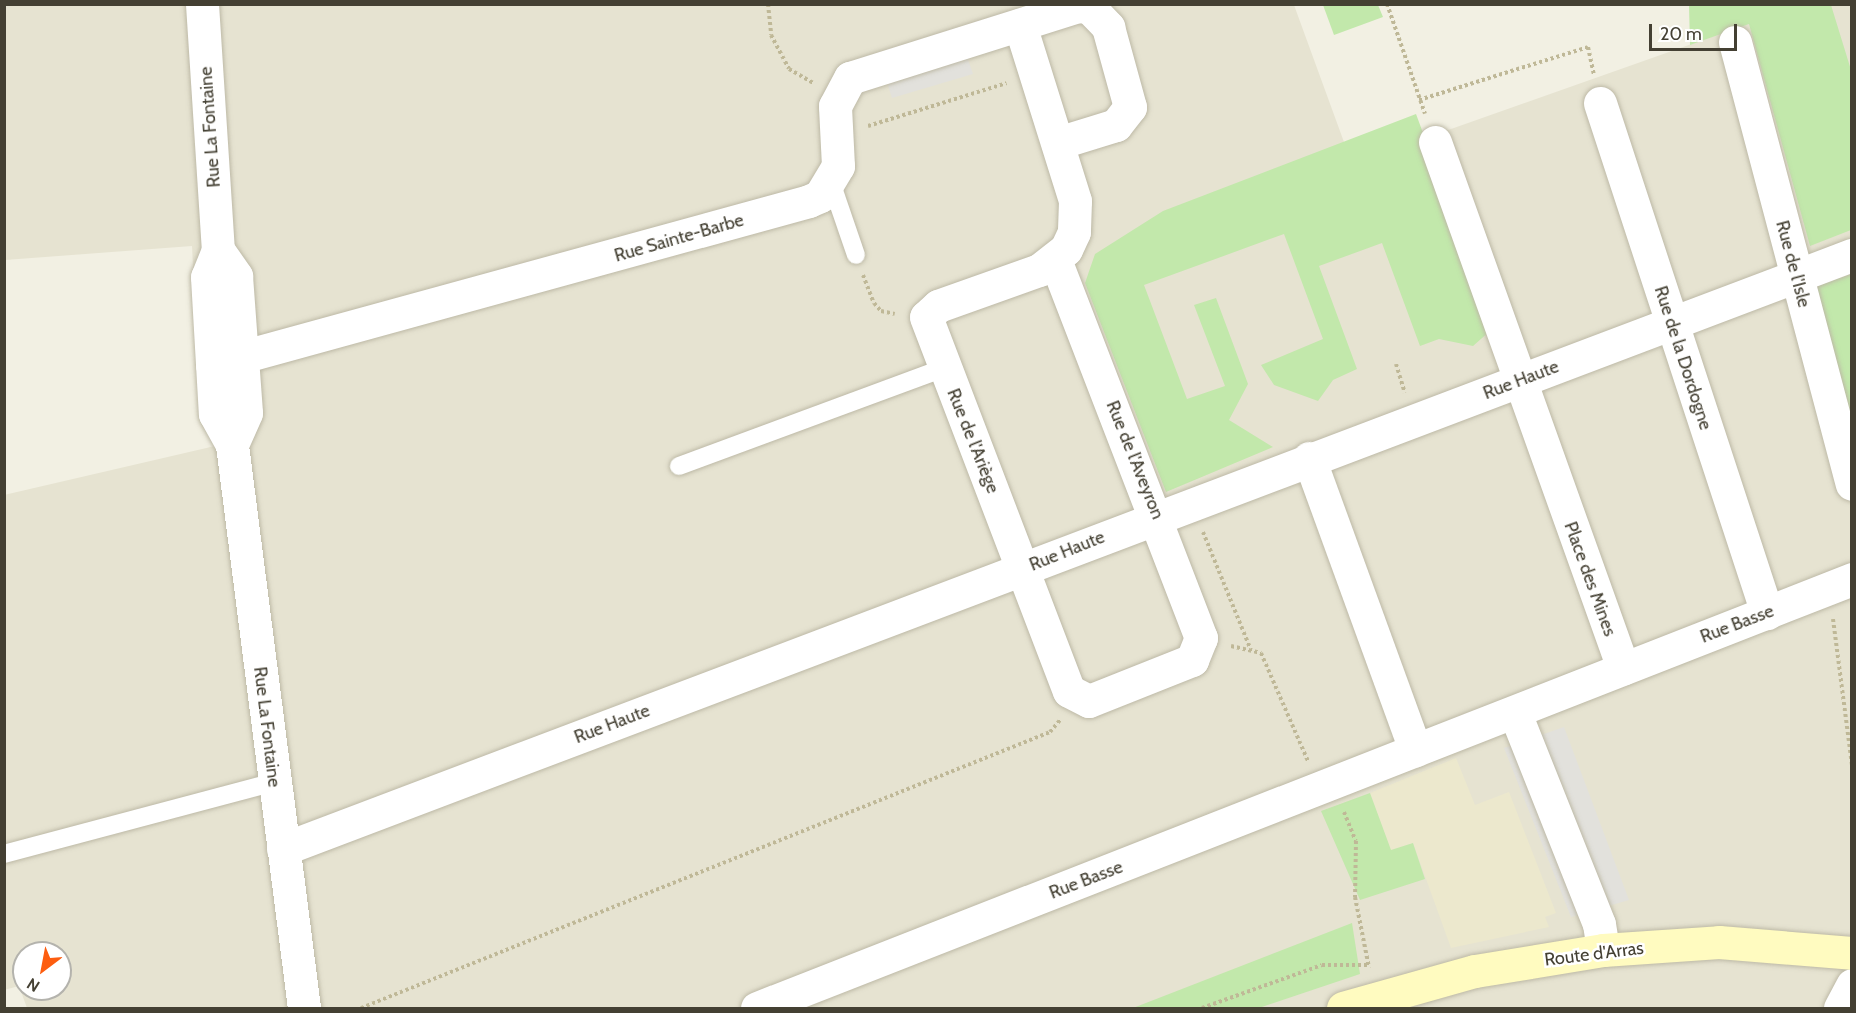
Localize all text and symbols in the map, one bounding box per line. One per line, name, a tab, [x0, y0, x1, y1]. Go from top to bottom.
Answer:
scale bar	[1652, 12, 1740, 50]
text: 20 m	[1660, 23, 1702, 45]
street label: Rue La Fontaine	[195, 66, 225, 188]
street label: Rue Sainte-Barbe	[612, 209, 746, 267]
street label: Rue de l'Isle	[1771, 218, 1815, 310]
street label: Rue de la Dordogne	[1650, 283, 1716, 433]
street label: Rue Haute	[1480, 356, 1562, 404]
street label: Rue de l'Ariège	[942, 386, 1004, 496]
street label: Rue de l'Aveyron	[1101, 398, 1169, 522]
street label: Place des Mines	[1559, 519, 1621, 639]
street label: Rue Haute	[1026, 526, 1108, 576]
street label: Rue Basse	[1697, 600, 1777, 648]
street label: Rue La Fontaine	[249, 665, 285, 789]
street label: Rue Haute	[571, 700, 653, 748]
street label: Rue Basse	[1046, 856, 1126, 904]
street label: Route d'Arras	[1543, 937, 1645, 971]
north arrow	[12, 941, 72, 1001]
text: N	[23, 974, 43, 996]

